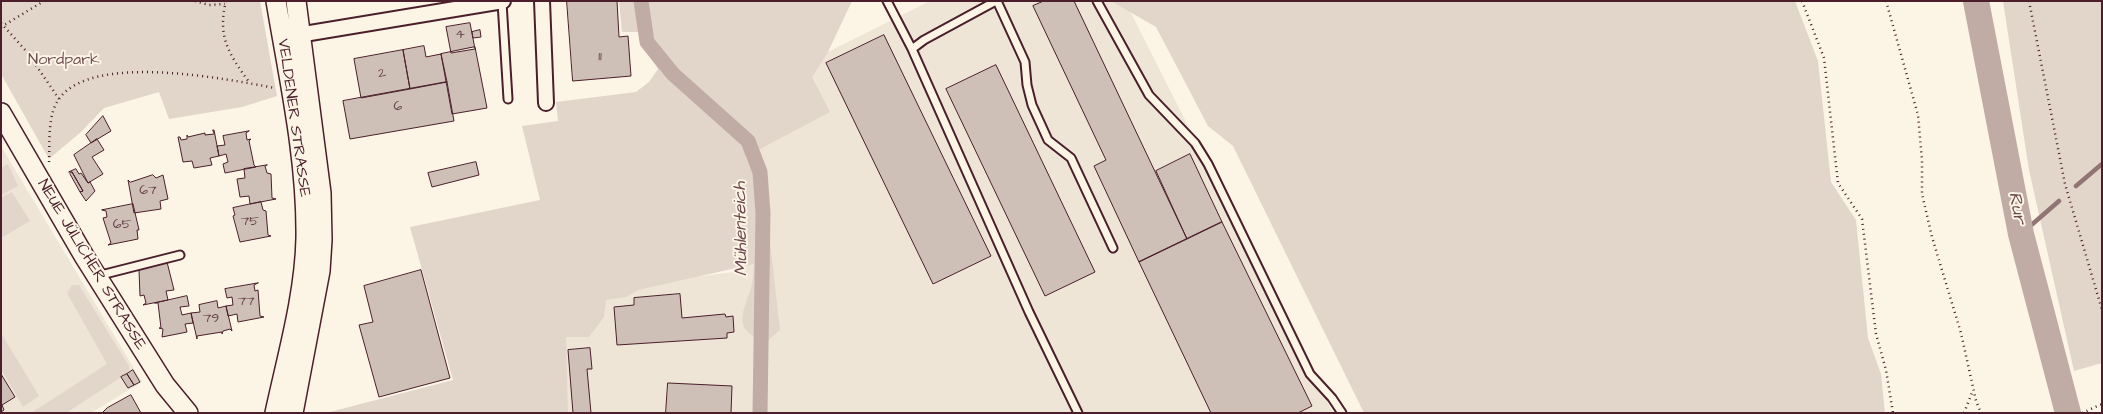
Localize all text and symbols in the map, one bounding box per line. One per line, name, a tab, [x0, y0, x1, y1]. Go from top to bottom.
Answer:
house number: 4	[455, 27, 465, 43]
street label: VELDENER STRASSE	[272, 38, 314, 198]
house number: 11	[598, 49, 602, 65]
park label: Nordpark	[28, 51, 100, 71]
house number: 2	[378, 66, 386, 82]
house number: 6	[394, 99, 402, 115]
street label: NEUE JÜLICHER STRASSE	[32, 176, 150, 354]
water label: Mühlenteich	[730, 182, 754, 276]
house number: 67	[139, 183, 157, 199]
water label: Rur	[2002, 190, 2030, 226]
house number: 75	[241, 214, 259, 230]
house number: 65	[113, 217, 131, 233]
house number: 77	[237, 294, 255, 310]
house number: 79	[203, 311, 219, 327]

